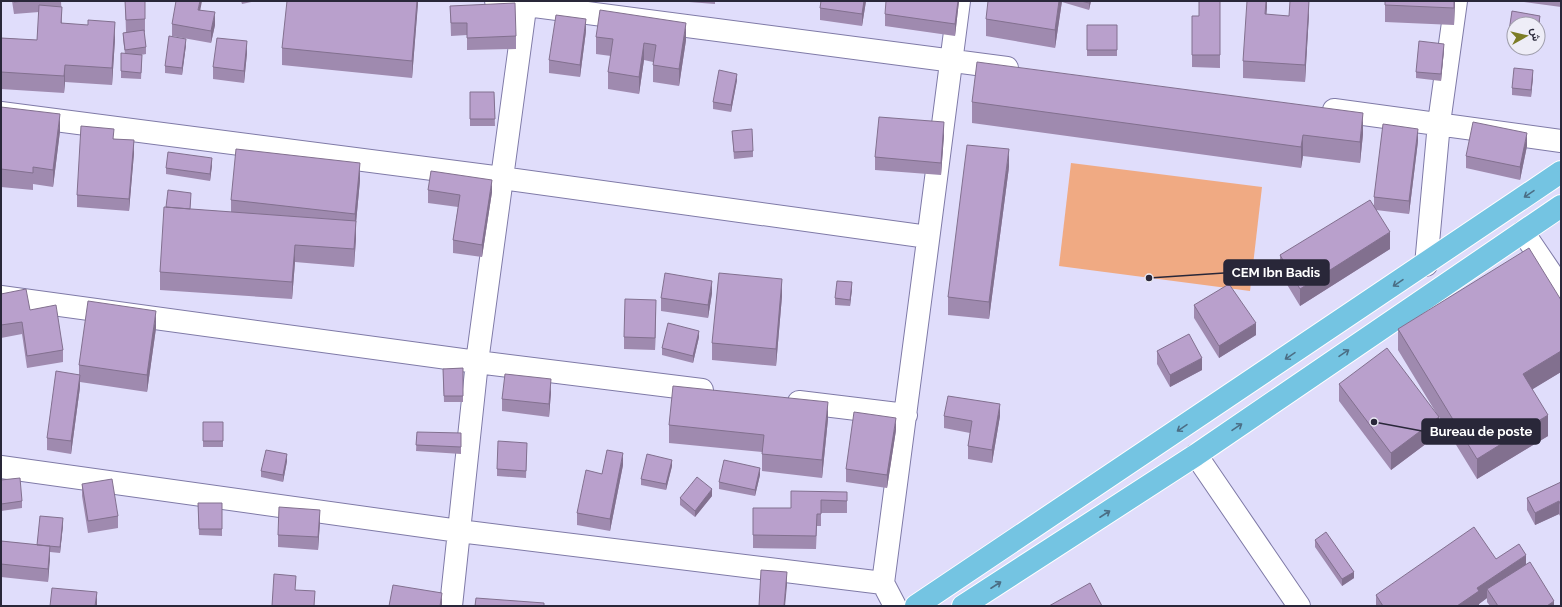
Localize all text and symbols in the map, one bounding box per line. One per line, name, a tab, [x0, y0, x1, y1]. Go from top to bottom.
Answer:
north arrow	[1506, 16, 1546, 56]
text: ش	[1528, 27, 1543, 42]
one-way arrow	[1524, 190, 1535, 198]
callout: CEM Ibn Badis	[1224, 260, 1329, 285]
text: CEM Ibn Badis	[1232, 265, 1321, 280]
one-way arrow	[1393, 279, 1404, 287]
one-way arrow	[1338, 349, 1349, 357]
one-way arrow	[1284, 352, 1296, 360]
callout: Bureau de poste	[1422, 419, 1540, 444]
one-way arrow	[1231, 423, 1242, 431]
one-way arrow	[1177, 424, 1188, 432]
text: Bureau de poste	[1430, 424, 1533, 439]
one-way arrow	[1099, 510, 1110, 518]
one-way arrow	[990, 581, 1001, 589]

